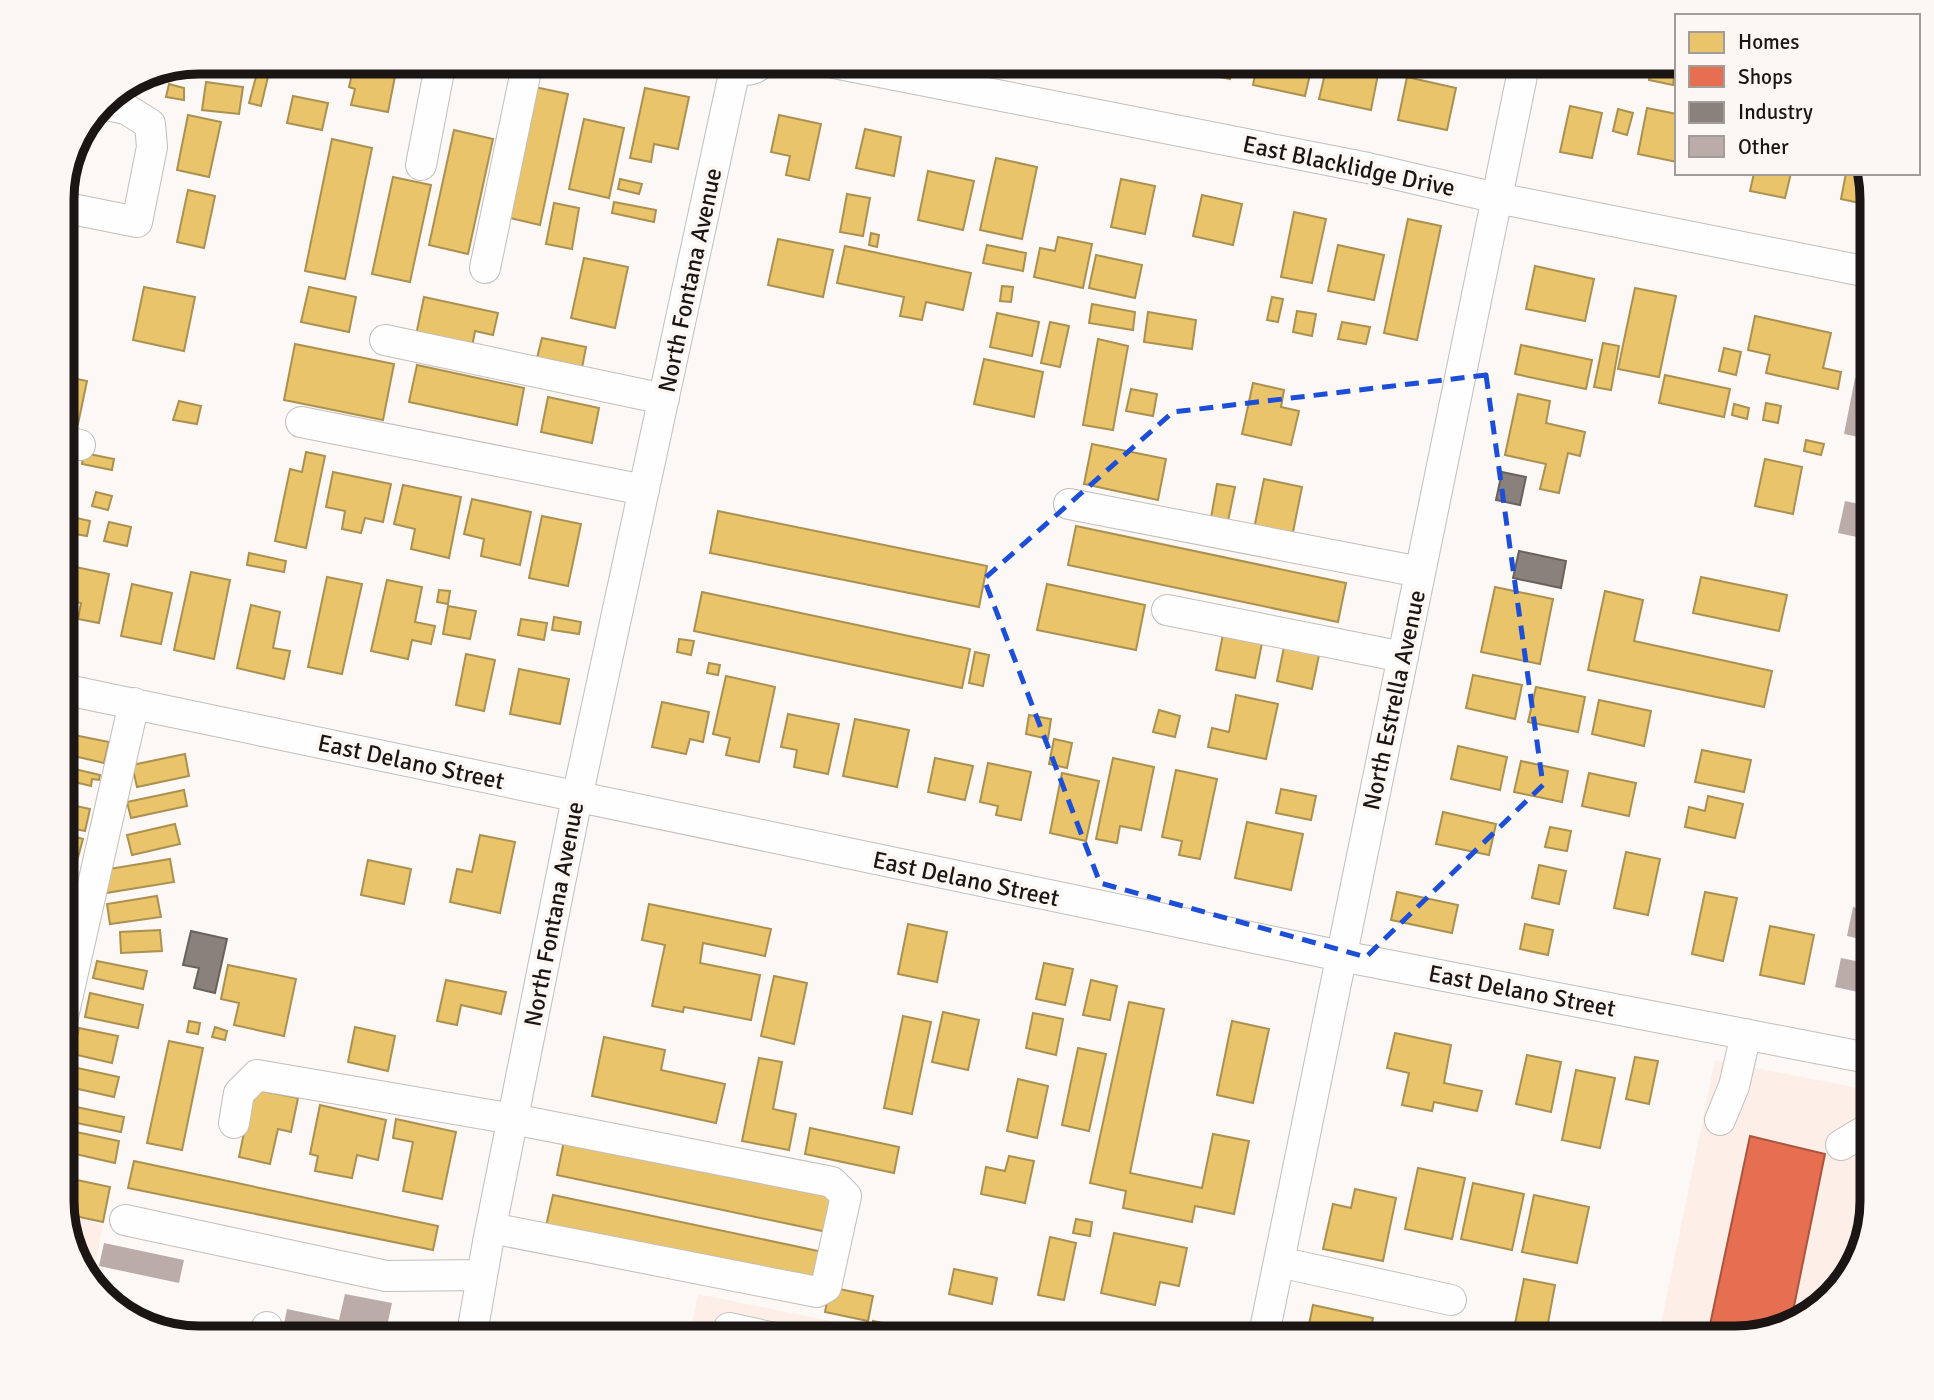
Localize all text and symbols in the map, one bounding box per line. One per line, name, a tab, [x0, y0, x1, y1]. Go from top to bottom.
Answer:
legend	[1675, 14, 1920, 175]
text: Homes	[1738, 29, 1800, 55]
text: Shops	[1738, 64, 1792, 90]
text: Industry	[1738, 99, 1813, 125]
street label: East Blacklidge Drive	[1240, 129, 1458, 203]
text: Other	[1738, 134, 1789, 160]
street label: North Fontana Avenue	[652, 165, 728, 395]
street label: North Estrella Avenue	[1356, 587, 1432, 813]
street label: East Delano Street	[315, 728, 507, 796]
street label: North Fontana Avenue	[517, 799, 591, 1029]
street label: East Delano Street	[870, 845, 1062, 913]
street label: East Delano Street	[1426, 958, 1618, 1024]

